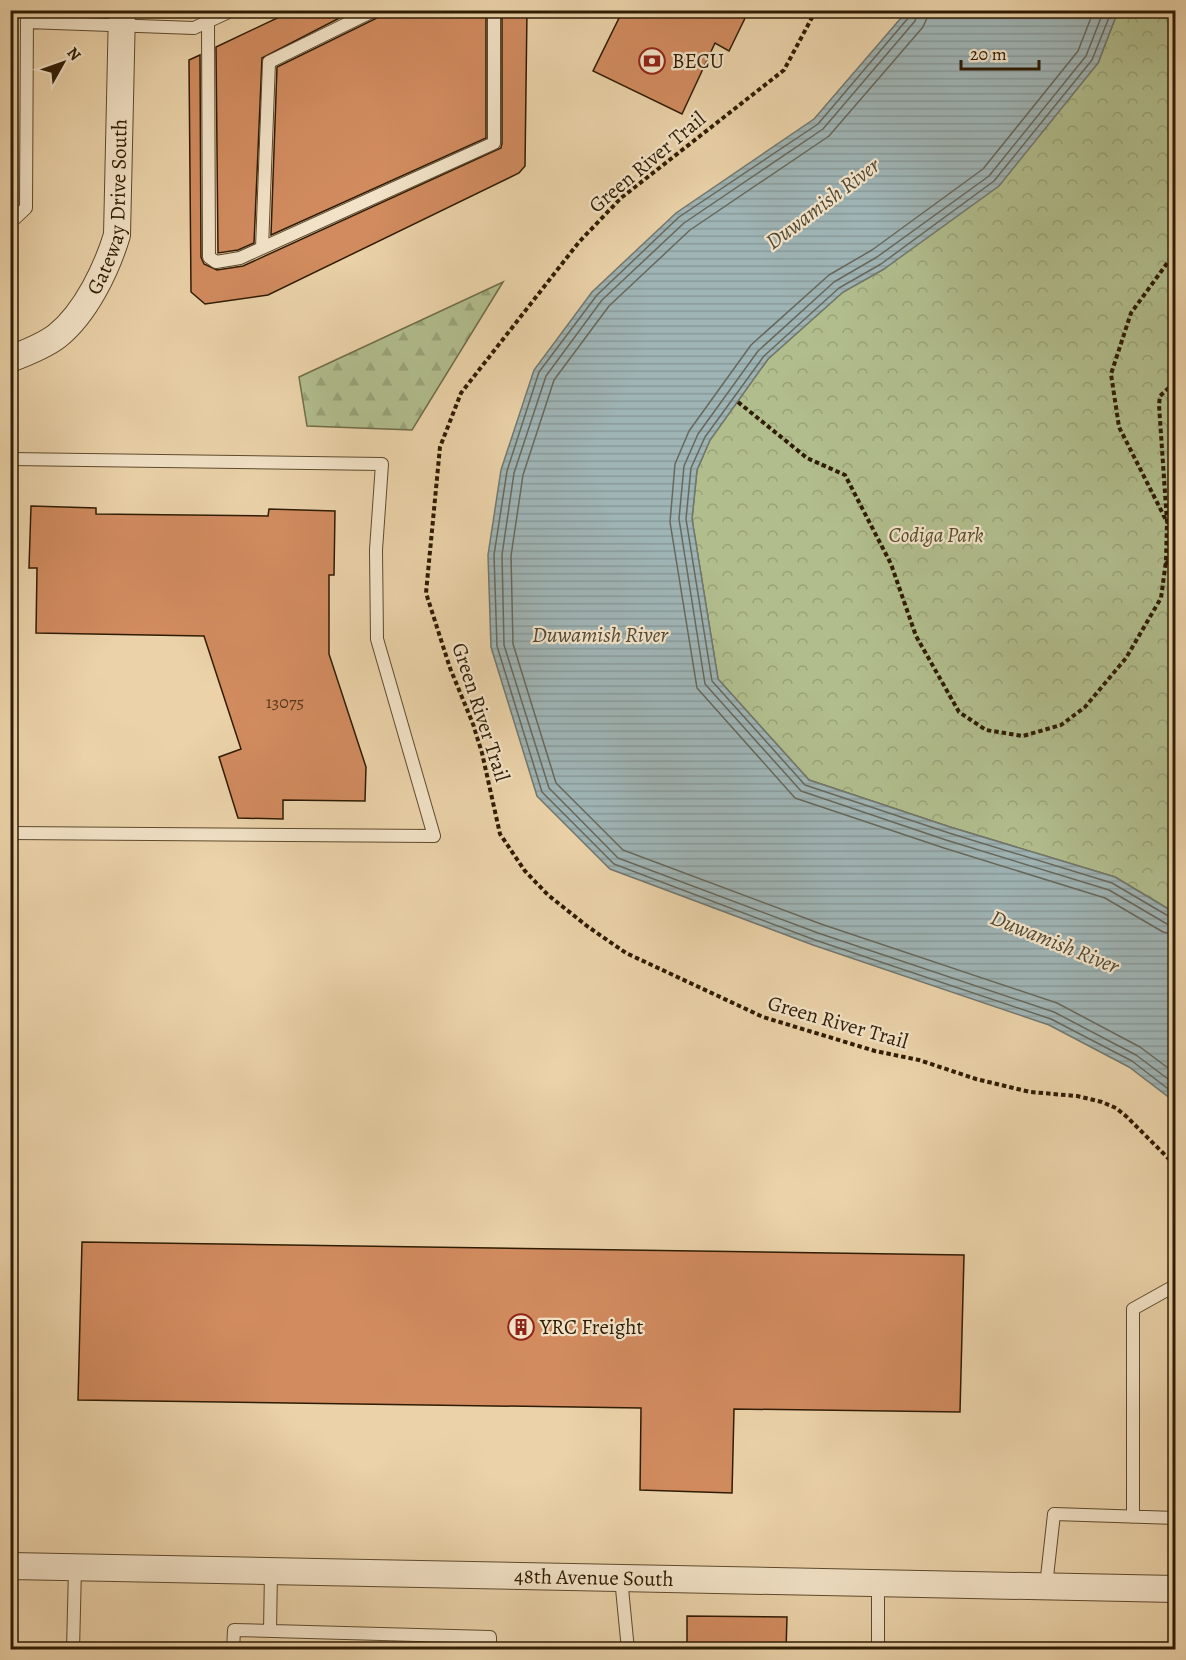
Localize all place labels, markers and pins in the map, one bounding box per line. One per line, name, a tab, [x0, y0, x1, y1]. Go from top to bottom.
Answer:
bank icon: BECU	[637, 46, 667, 76]
place label: BECU	[672, 47, 724, 75]
building icon: YRC Freight	[506, 1312, 536, 1342]
place label: YRC Freight	[539, 1313, 643, 1341]

